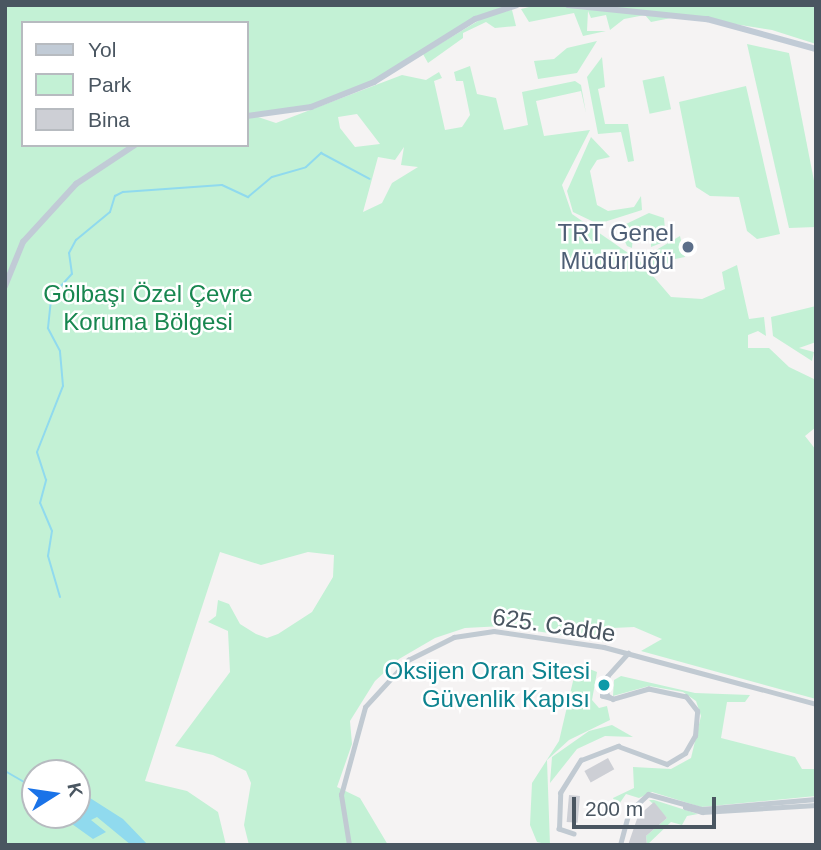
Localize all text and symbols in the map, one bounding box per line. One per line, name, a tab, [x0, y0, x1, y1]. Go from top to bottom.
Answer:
legend	[21, 21, 248, 147]
text: Yol	[88, 38, 116, 61]
text: Park	[88, 73, 131, 96]
text: Bina	[88, 108, 130, 131]
place label: TRT Genel Müdürlüğü	[557, 219, 674, 275]
marker: TRT Genel Müdürlüğü	[680, 239, 696, 255]
park label: Gölbaşı Özel Çevre Koruma Bölgesi	[43, 280, 253, 336]
street label: 625. Cadde	[491, 602, 617, 648]
place label: Oksijen Oran Sitesi Güvenlik Kapısı	[385, 657, 590, 713]
marker: Oksijen Oran Sitesi Güvenlik Kapısı	[596, 677, 612, 693]
north arrow	[21, 759, 91, 829]
text: K	[63, 781, 87, 799]
scale bar	[576, 784, 720, 828]
text: 200 m	[585, 797, 643, 820]

